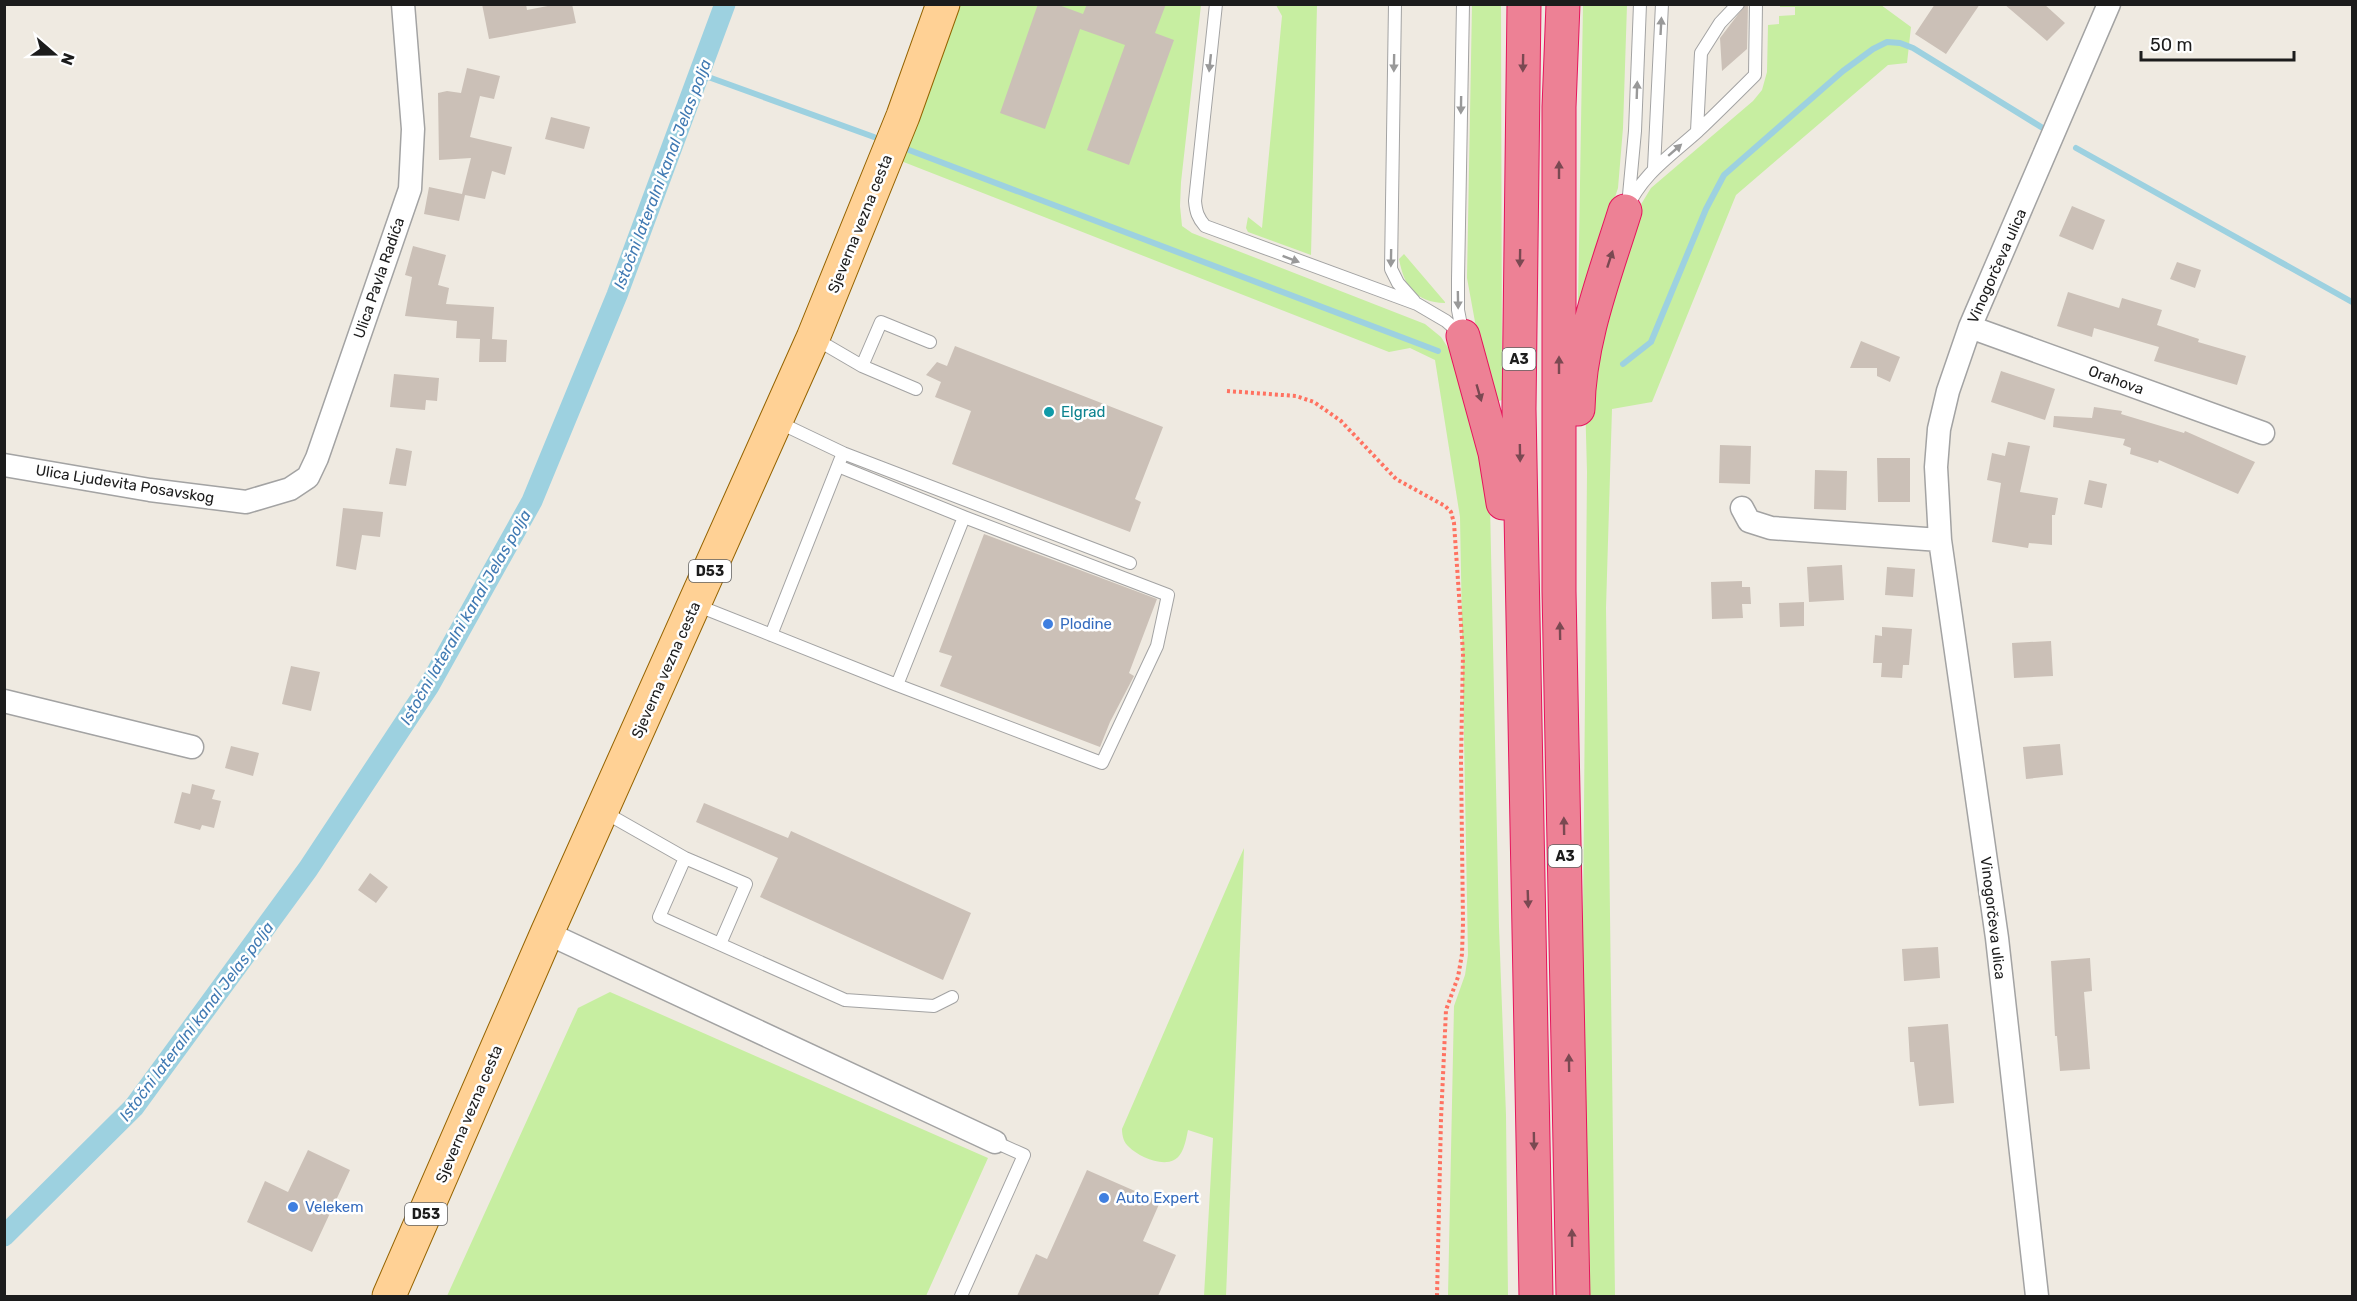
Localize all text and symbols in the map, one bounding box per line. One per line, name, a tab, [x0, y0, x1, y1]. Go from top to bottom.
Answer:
one-way arrow	[1657, 16, 1666, 35]
north arrow	[24, 24, 84, 84]
scale bar	[2141, 24, 2294, 62]
text: 50 m	[2150, 34, 2193, 56]
text: N	[57, 50, 79, 68]
one-way arrow	[1205, 53, 1215, 72]
one-way arrow	[1390, 53, 1399, 72]
one-way arrow	[1518, 53, 1527, 72]
water label: Istočni lateralni kanal Jelas polja	[610, 57, 715, 292]
one-way arrow	[1632, 81, 1641, 100]
one-way arrow	[1456, 95, 1466, 114]
one-way arrow	[1667, 144, 1683, 157]
street label: Sjeverna vezna cesta	[824, 152, 896, 296]
one-way arrow	[1554, 160, 1564, 179]
street label: Vinogorčeva ulica	[1964, 206, 2030, 326]
street label: Ulica Pavla Radića	[350, 215, 408, 341]
one-way arrow	[1386, 248, 1396, 267]
one-way arrow	[1516, 248, 1525, 267]
one-way arrow	[1606, 250, 1615, 268]
one-way arrow	[1283, 254, 1301, 264]
one-way arrow	[1454, 290, 1463, 309]
road number: A3	[1502, 348, 1536, 370]
one-way arrow	[1554, 355, 1564, 374]
street label: Orahova	[2086, 362, 2146, 398]
one-way arrow	[1474, 383, 1484, 402]
place label: Elgrad	[1061, 403, 1105, 421]
marker: Elgrad	[1042, 405, 1056, 419]
one-way arrow	[1515, 443, 1524, 462]
street label: Ulica Ljudevita Posavskog	[34, 461, 216, 507]
water label: Istočni lateralni kanal Jelas polja	[396, 507, 535, 728]
road number: D53	[689, 560, 731, 582]
street label: Sjeverna vezna cesta	[628, 599, 704, 741]
place label: Plodine	[1060, 615, 1112, 633]
marker: Plodine	[1041, 617, 1055, 631]
one-way arrow	[1555, 622, 1565, 641]
one-way arrow	[1560, 817, 1569, 836]
road number: A3	[1548, 845, 1582, 867]
street label: Vinogorčeva ulica	[1977, 856, 2009, 980]
one-way arrow	[1524, 889, 1533, 908]
water label: Istočni lateralni kanal Jelas polja	[115, 918, 278, 1125]
street label: Sjeverna vezna cesta	[432, 1043, 506, 1185]
one-way arrow	[1565, 1054, 1574, 1073]
one-way arrow	[1529, 1131, 1538, 1150]
place label: Auto Expert	[1116, 1189, 1199, 1207]
marker: Auto Expert	[1097, 1191, 1111, 1205]
place label: Velekem	[305, 1198, 364, 1216]
marker: Velekem	[286, 1200, 300, 1214]
road number: D53	[405, 1203, 447, 1225]
one-way arrow	[1567, 1229, 1577, 1248]

